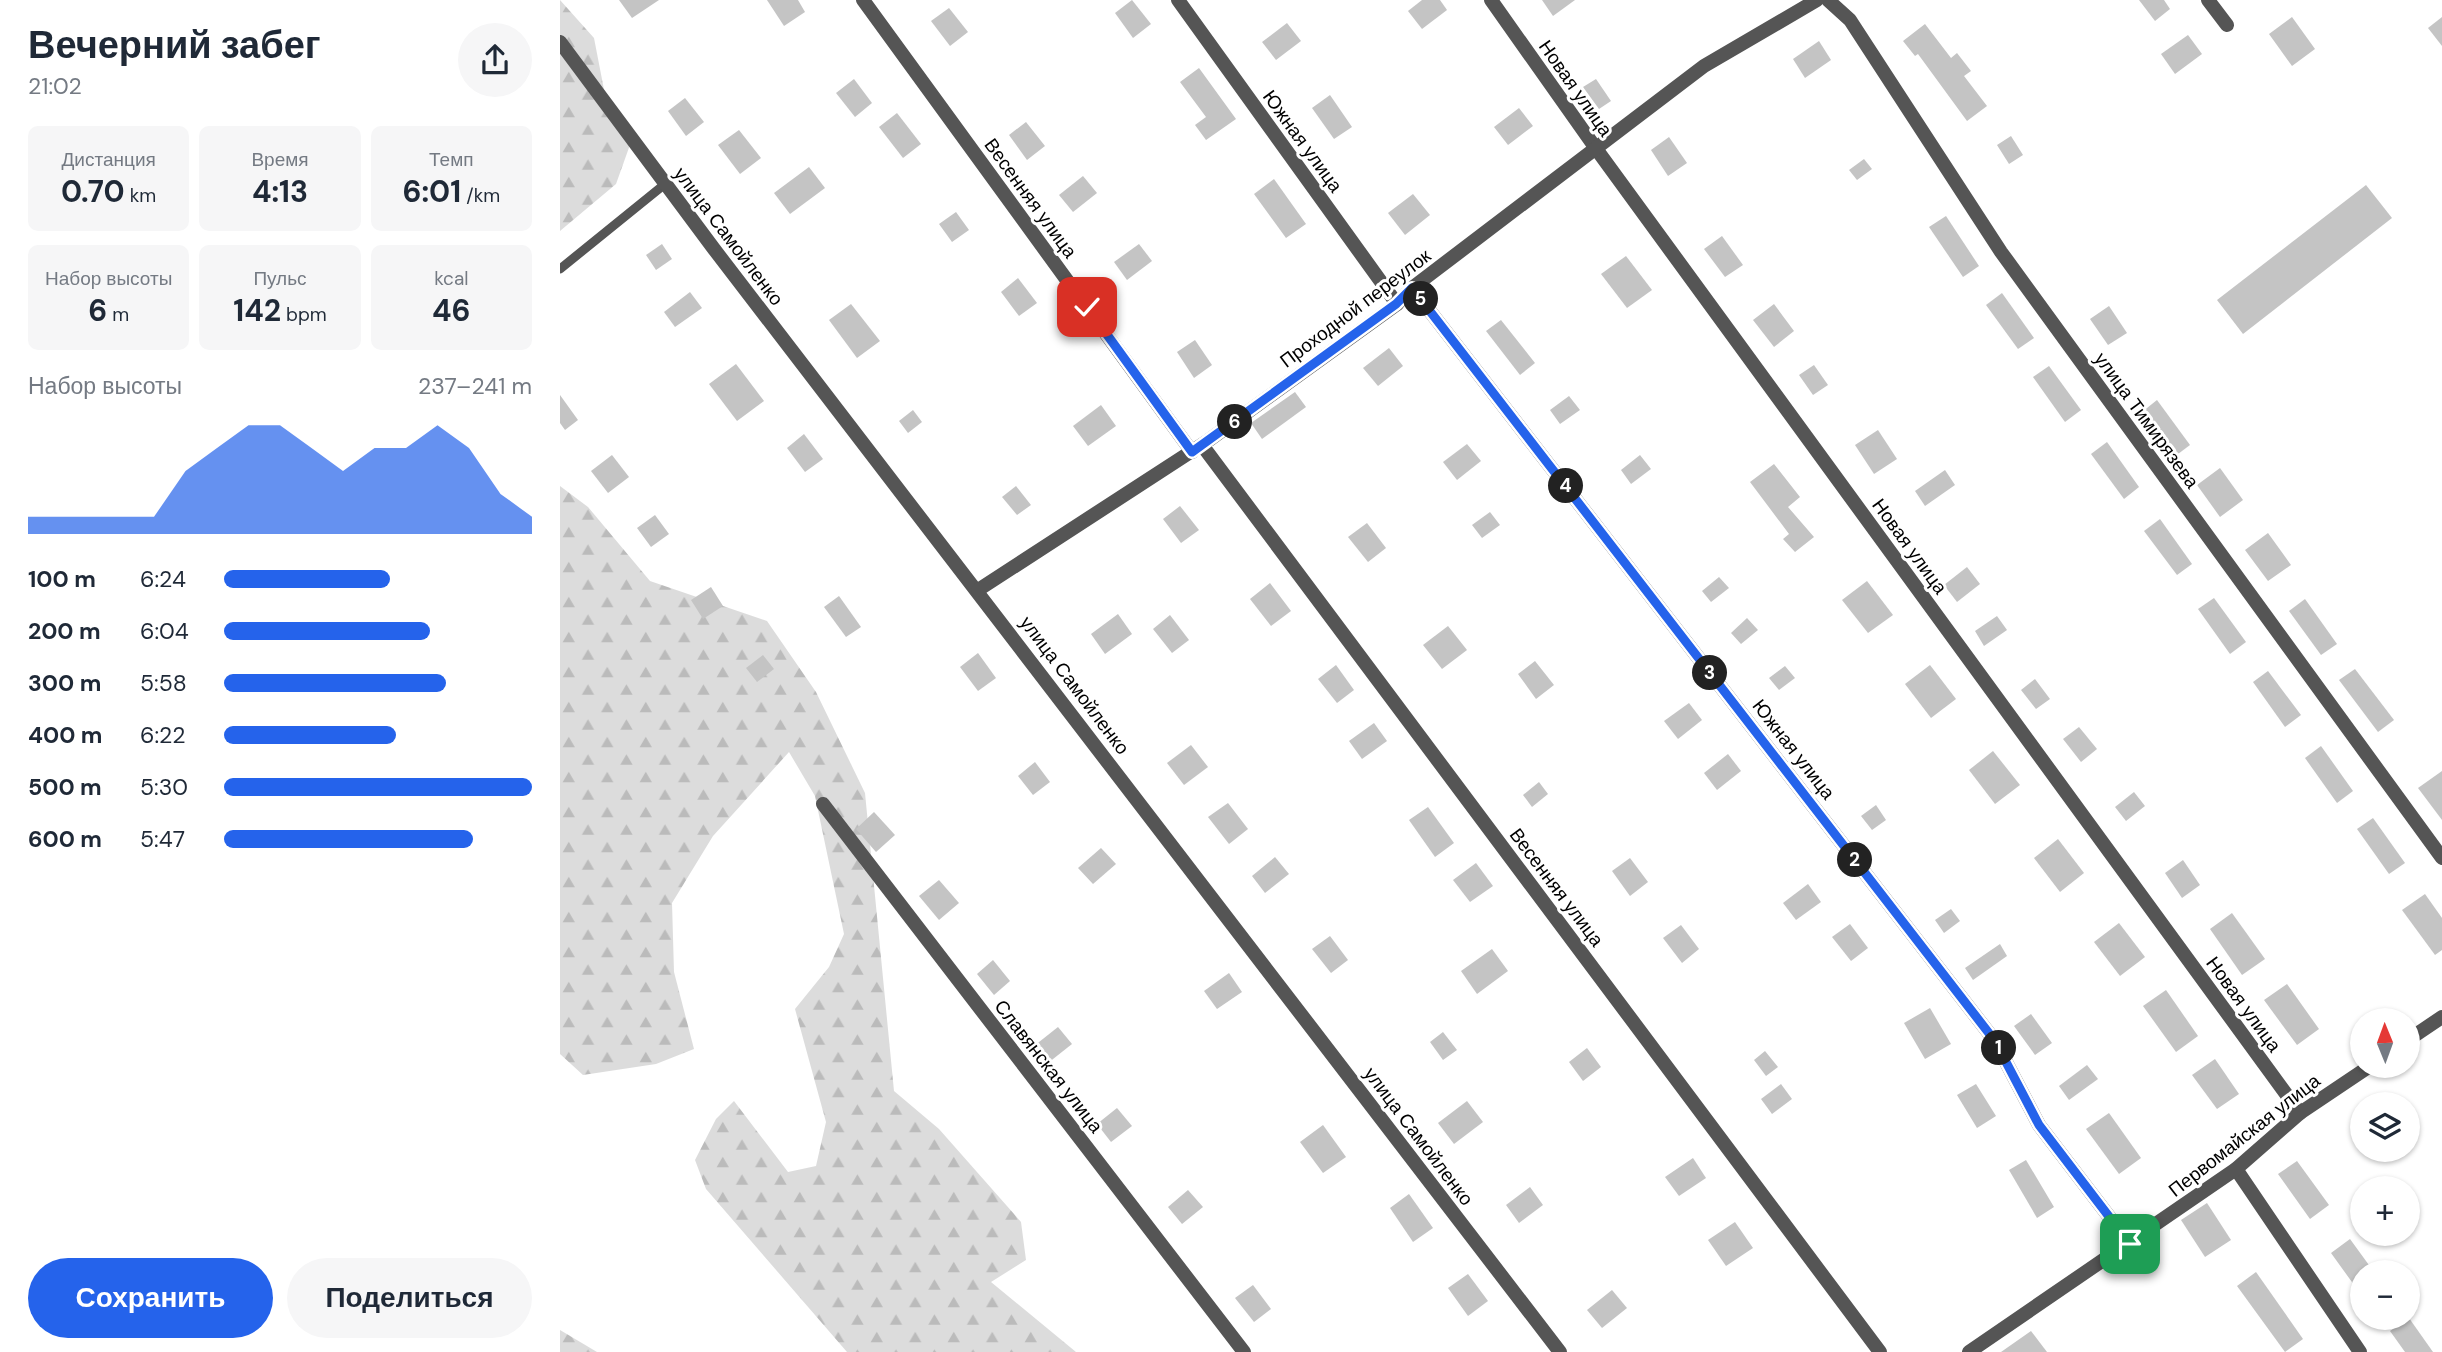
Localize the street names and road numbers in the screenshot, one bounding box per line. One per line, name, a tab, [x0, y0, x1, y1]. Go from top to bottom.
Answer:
street label: Новая улица	[1533, 35, 1618, 142]
street label: Южная улица	[1257, 85, 1348, 198]
street label: Весенняя улица	[979, 133, 1083, 263]
street label: улица Самойленко	[668, 162, 789, 311]
street label: Проходной переулок	[1275, 243, 1436, 373]
street label: улица Тимирязева	[2089, 347, 2205, 494]
street label: Новая улица	[1866, 494, 1953, 599]
street label: улица Самойленко	[1014, 611, 1135, 760]
street label: Южная улица	[1747, 694, 1841, 805]
street label: Весенняя улица	[1504, 823, 1610, 952]
street label: Новая улица	[2200, 952, 2287, 1057]
street label: Славянская улица	[989, 995, 1109, 1138]
street label: улица Самойленко	[1358, 1062, 1479, 1211]
street label: Первомайская улица	[2163, 1068, 2326, 1202]

